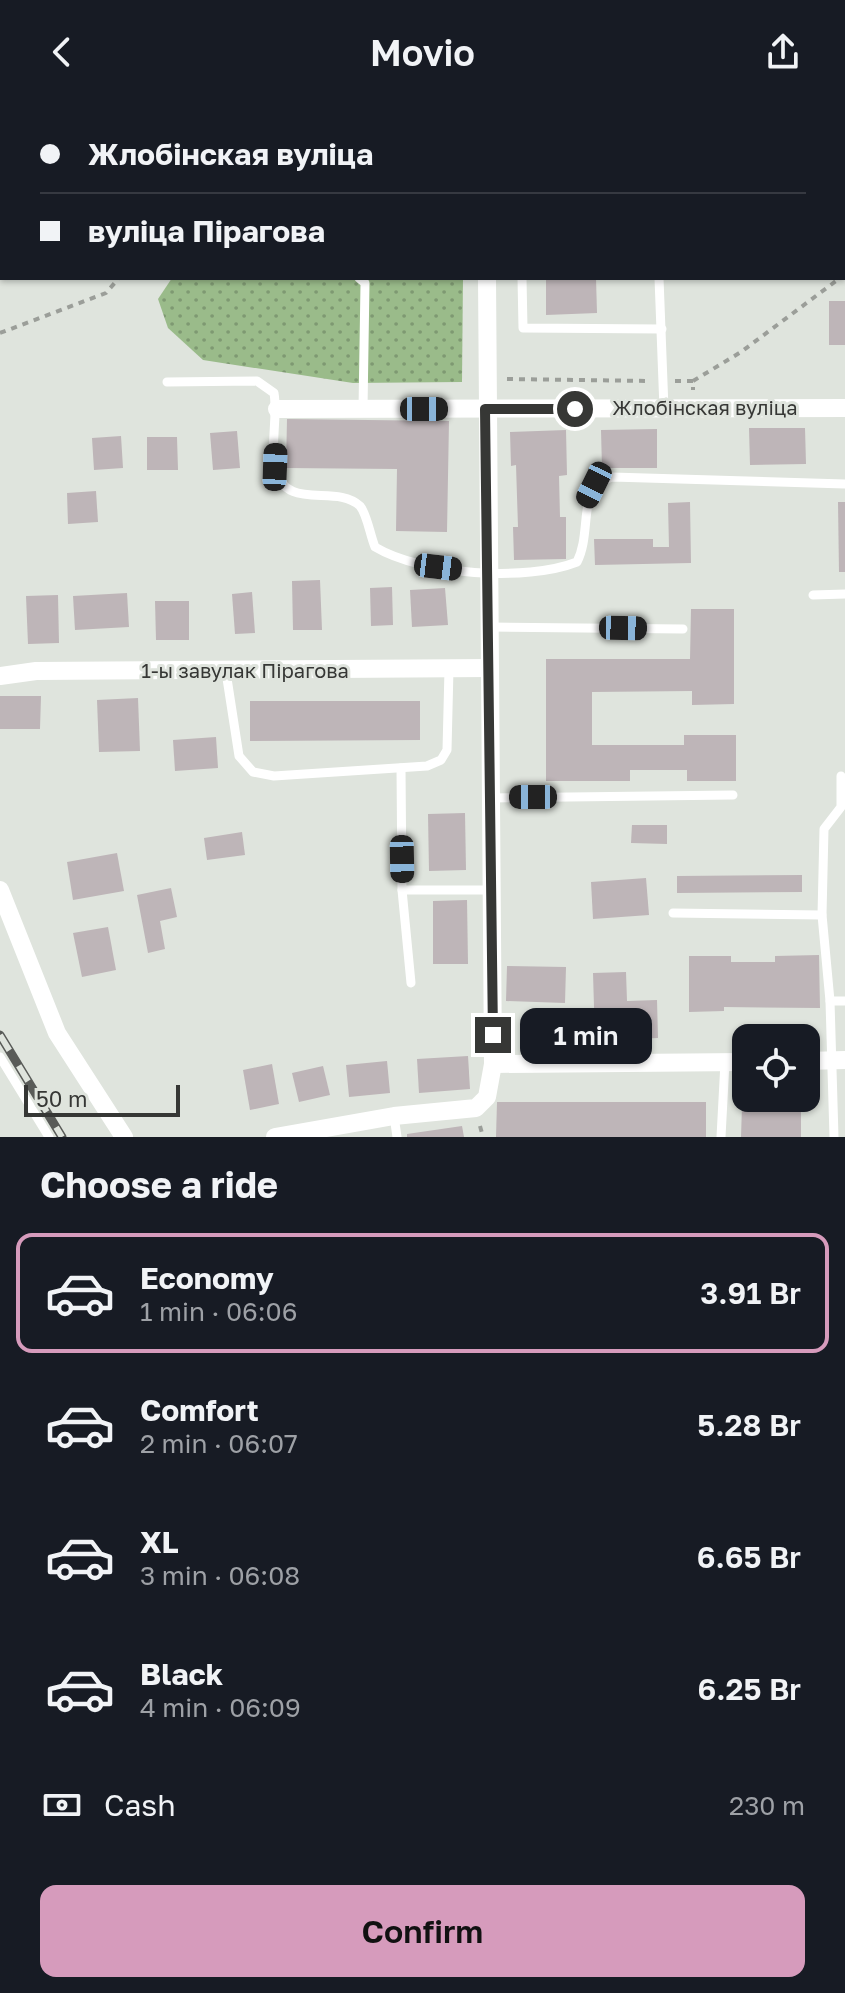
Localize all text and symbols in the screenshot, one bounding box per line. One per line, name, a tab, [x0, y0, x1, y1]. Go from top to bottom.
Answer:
icon: back	[40, 30, 84, 74]
icon: share	[761, 30, 805, 74]
text: Movio	[370, 31, 475, 74]
text: Жлобінская вуліца	[88, 136, 373, 172]
text: вуліца Пірагова	[88, 213, 325, 249]
route start	[557, 391, 593, 427]
street label: Жлобінская вуліца	[612, 395, 798, 419]
car	[400, 397, 448, 421]
car	[262, 443, 288, 491]
car	[573, 458, 615, 512]
car	[413, 552, 463, 582]
car	[599, 616, 647, 640]
street label: 1-ы завулак Пірагова	[141, 658, 349, 682]
car	[509, 785, 557, 809]
car	[390, 835, 414, 883]
callout: 1 min	[521, 1007, 653, 1063]
route end	[475, 1017, 511, 1053]
text: 1 min	[553, 1020, 619, 1051]
map controls	[732, 1024, 820, 1112]
button: locate	[732, 1024, 820, 1112]
scale bar	[24, 1081, 180, 1117]
text: 50 m	[36, 1085, 87, 1112]
text: Choose a ride	[40, 1163, 278, 1206]
icon: car	[44, 1257, 116, 1329]
text: Economy	[140, 1260, 274, 1296]
text: 3.91 Br	[700, 1275, 801, 1311]
text: 1 min · 06:06	[140, 1296, 297, 1327]
icon: car	[44, 1389, 116, 1461]
text: Comfort	[140, 1392, 259, 1428]
text: 5.28 Br	[697, 1407, 801, 1443]
text: 2 min · 06:07	[140, 1428, 298, 1459]
icon: car	[44, 1521, 116, 1593]
text: XL	[140, 1524, 179, 1560]
text: 6.65 Br	[697, 1539, 801, 1575]
text: 3 min · 06:08	[140, 1560, 300, 1591]
icon: car	[44, 1653, 116, 1725]
text: Black	[140, 1656, 223, 1692]
text: 6.25 Br	[697, 1671, 801, 1707]
text: 4 min · 06:09	[140, 1692, 301, 1723]
icon: cash	[40, 1783, 84, 1827]
text: Cash	[104, 1787, 176, 1823]
text: 230 m	[729, 1790, 805, 1821]
button: Confirm	[40, 1885, 805, 1977]

